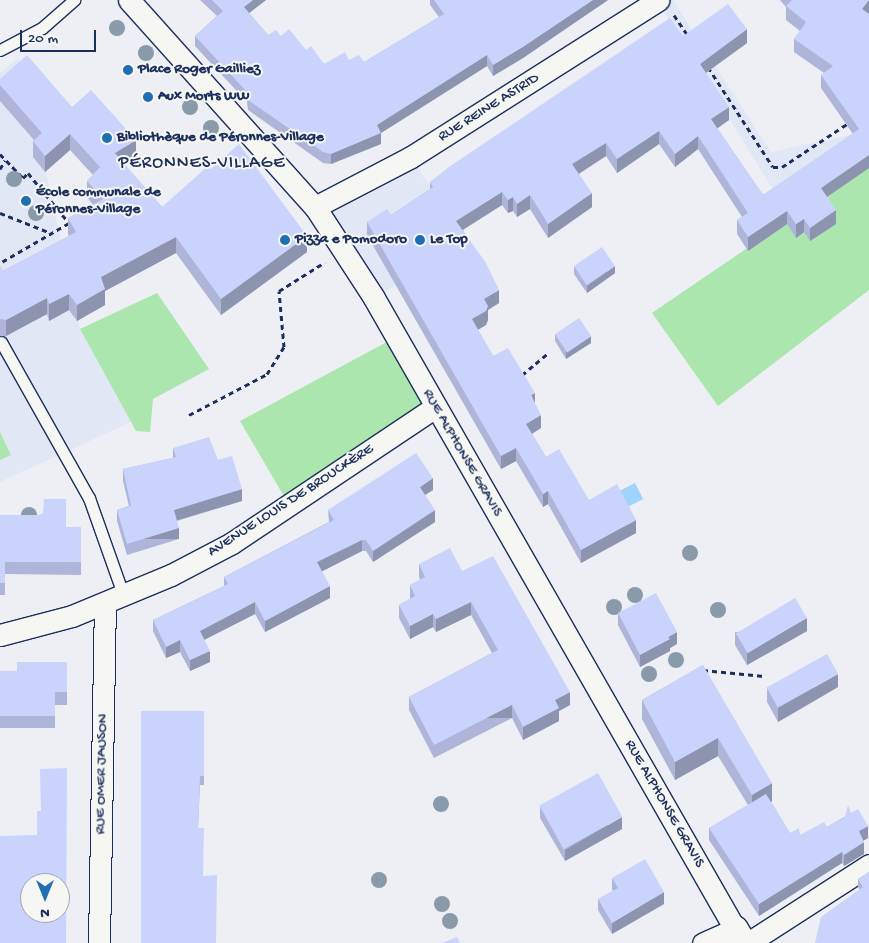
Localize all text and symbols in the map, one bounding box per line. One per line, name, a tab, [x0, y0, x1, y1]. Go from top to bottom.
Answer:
scale bar	[22, 20, 99, 52]
text: 20 m	[28, 30, 58, 48]
place label: Place Roger Gailliez	[138, 61, 260, 79]
marker: Place Roger Gailliez	[122, 64, 134, 76]
street label: RUE REINE ASTRID	[435, 70, 543, 146]
place label: Aux Morts WW	[158, 88, 250, 106]
marker: Aux Morts WW	[142, 91, 154, 103]
place label: Bibliothèque de Péronnes-Village	[117, 129, 324, 147]
marker: Bibliothèque de Péronnes-Village	[101, 132, 113, 144]
district label: PÉRONNES-VILLAGE	[117, 153, 287, 175]
place label: École communale de Péronnes-Village	[36, 183, 161, 218]
marker: École communale de Péronnes-Village	[20, 195, 32, 207]
place label: Pizza e Pomodoro	[295, 231, 407, 249]
place label: Le Top	[430, 231, 468, 249]
marker: Pizza e Pomodoro	[279, 234, 291, 246]
marker: Le Top	[414, 234, 426, 246]
street label: RUE ALPHONSE GRAVIS	[418, 386, 506, 520]
street label: AVENUE LOUIS DE BROUCKÈRE	[205, 441, 377, 561]
street label: RUE OMER JAUSON	[92, 713, 112, 835]
street label: RUE ALPHONSE GRAVIS	[620, 737, 708, 871]
north arrow	[20, 873, 70, 923]
text: N	[40, 904, 50, 921]

